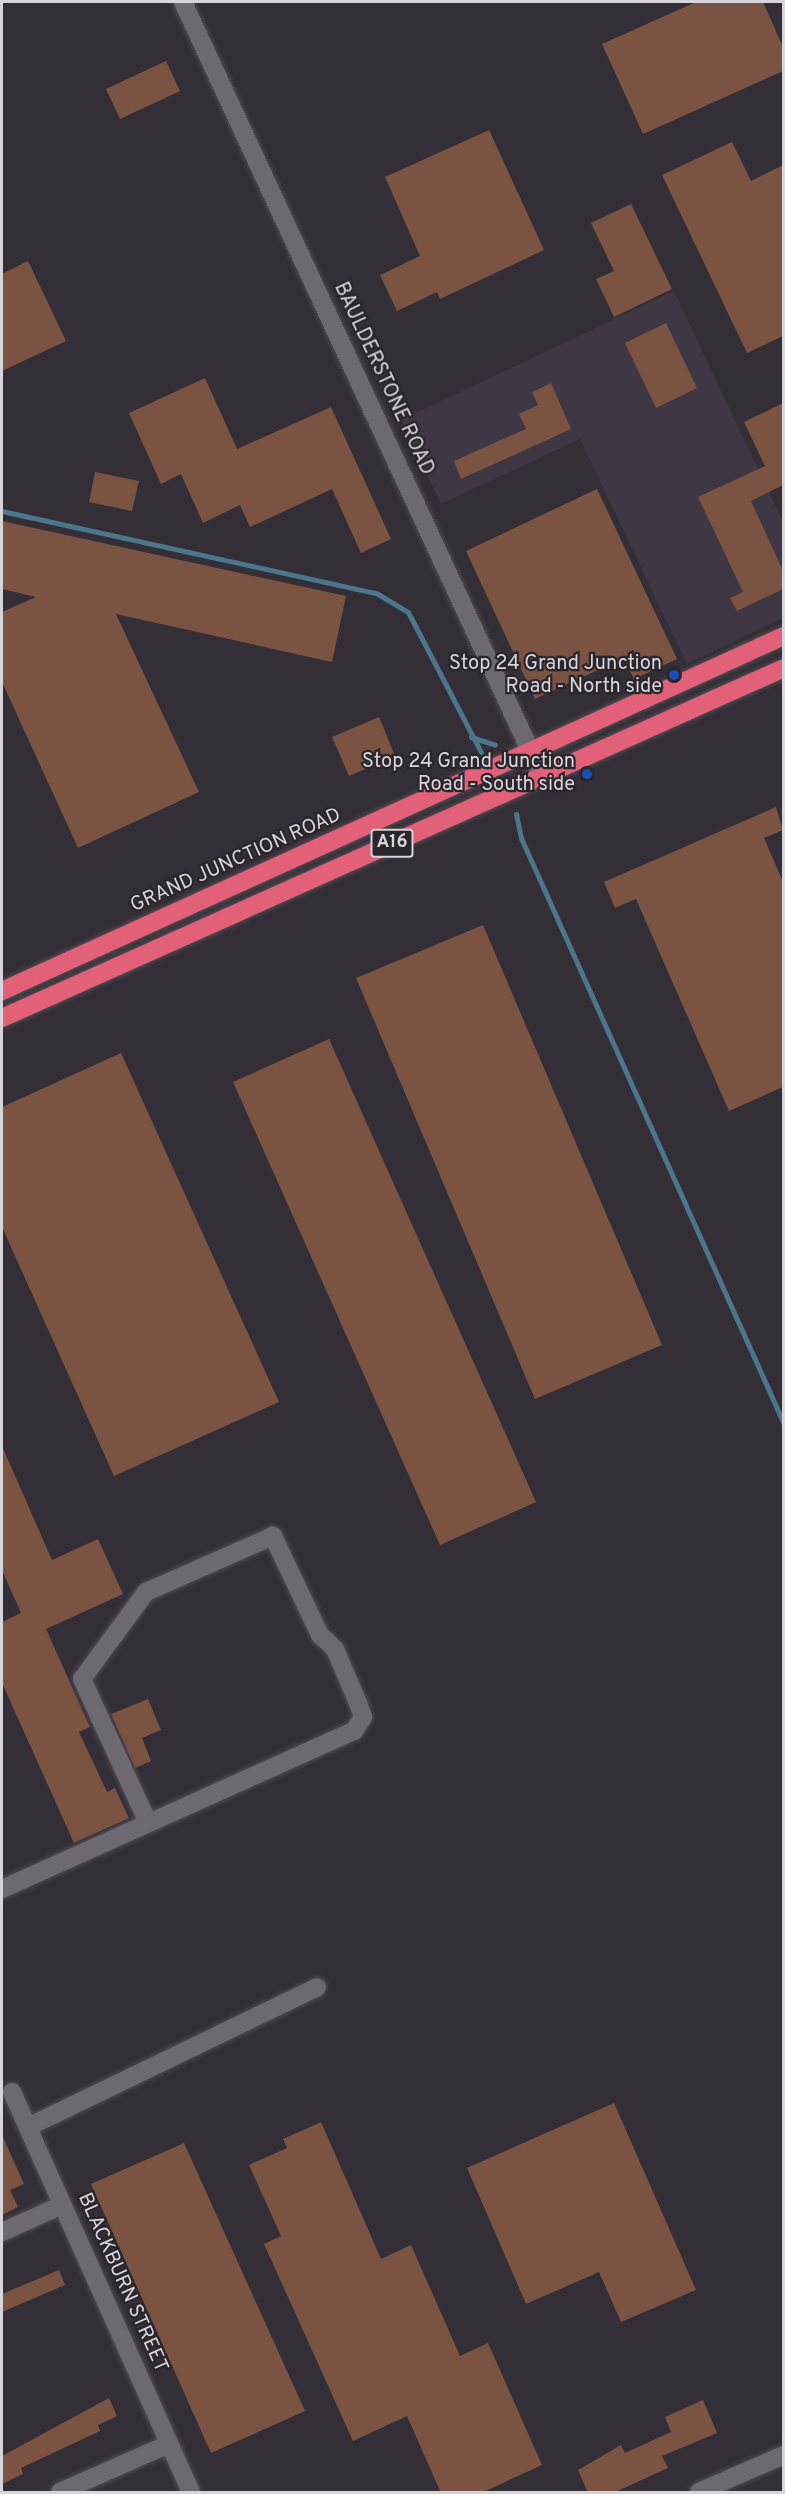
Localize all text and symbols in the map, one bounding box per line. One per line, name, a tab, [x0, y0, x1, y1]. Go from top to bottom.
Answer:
street label: BAULDERSTONE ROAD	[328, 279, 438, 479]
place label: Stop 24 Grand Junction Road - North side	[449, 652, 662, 699]
marker: Stop 24 Grand Junction Road - North side	[667, 668, 681, 682]
place label: Stop 24 Grand Junction Road - South side	[362, 750, 575, 797]
marker: Stop 24 Grand Junction Road - South side	[580, 767, 594, 781]
street label: GRAND JUNCTION ROAD	[127, 804, 345, 918]
road number: A16	[370, 828, 414, 858]
street label: BLACKBURN STREET	[72, 2190, 172, 2376]

